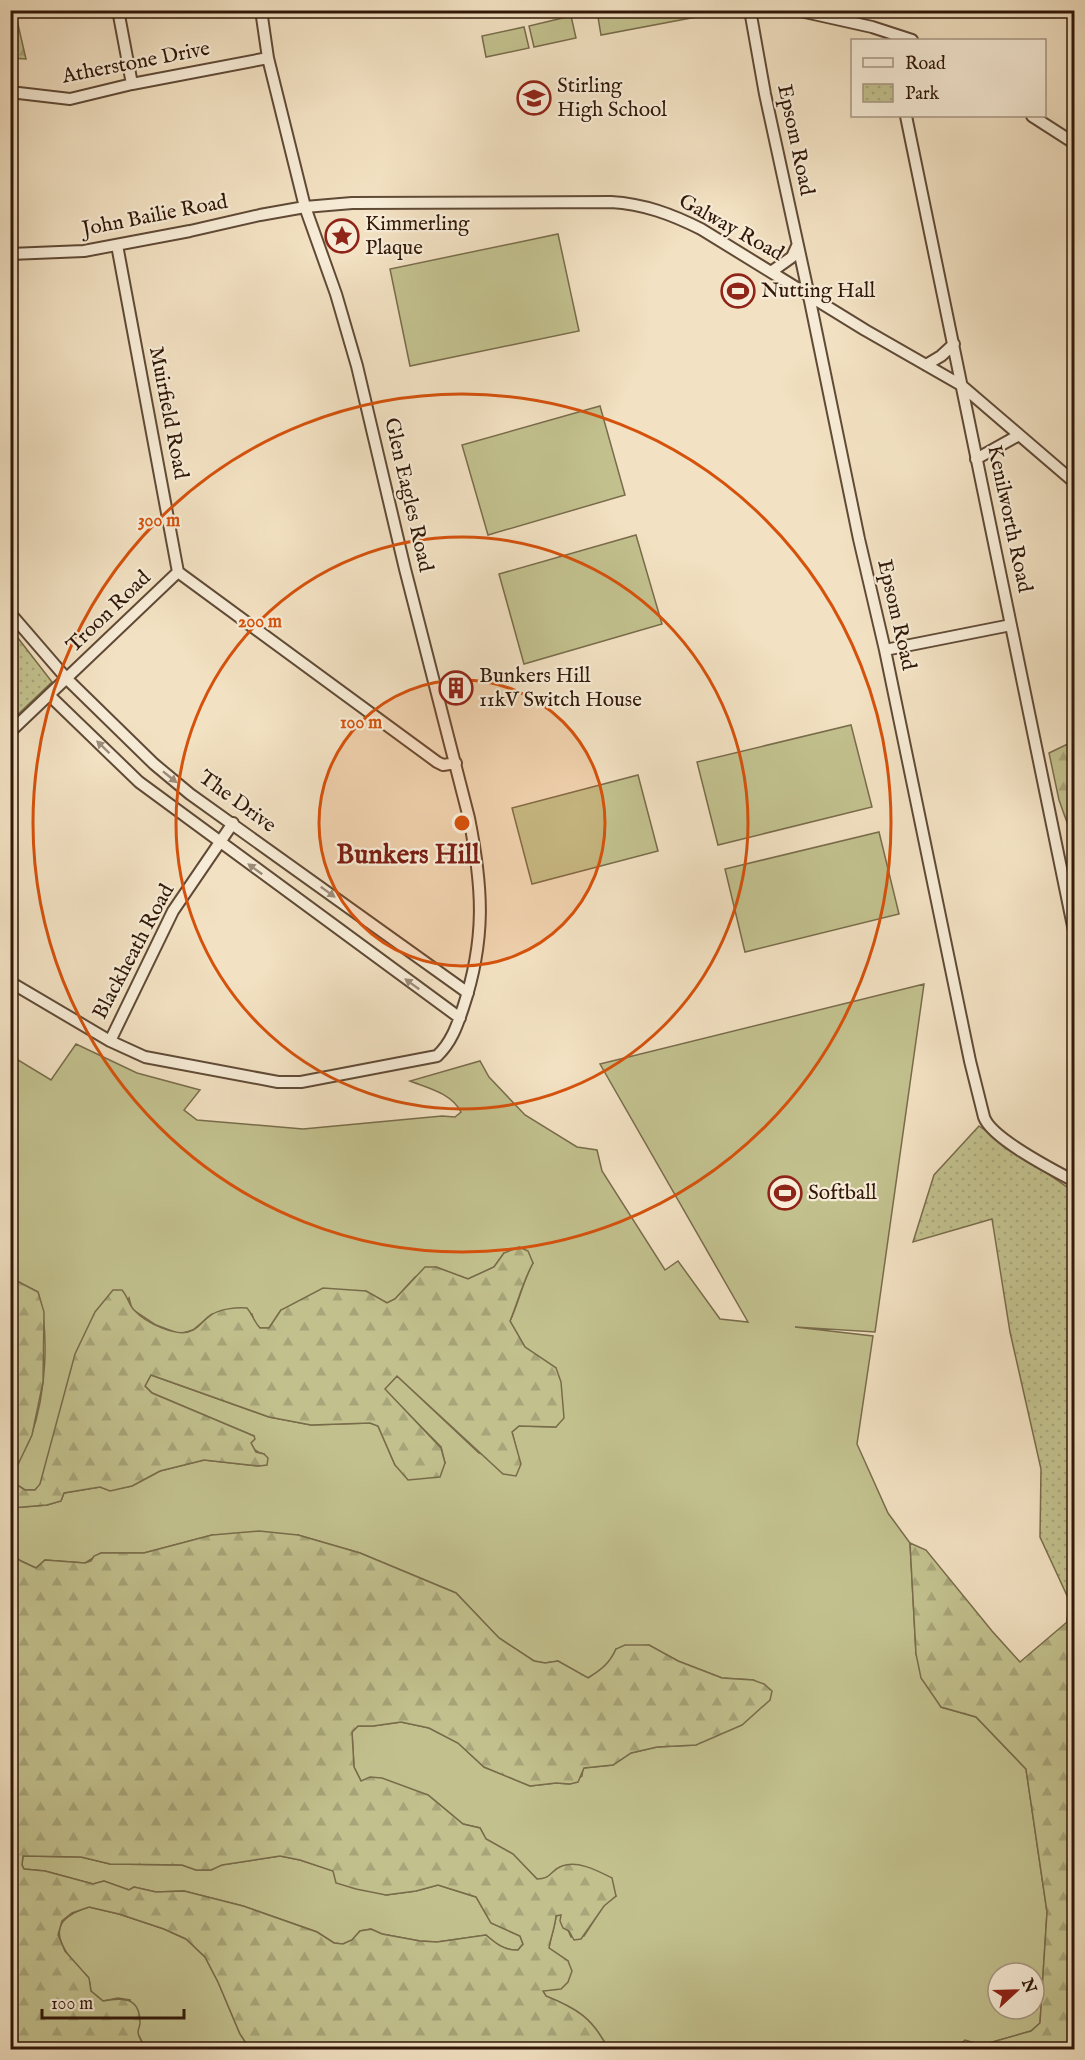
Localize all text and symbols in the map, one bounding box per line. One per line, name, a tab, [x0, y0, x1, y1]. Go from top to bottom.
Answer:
street label: Atherstone Drive	[59, 35, 213, 91]
legend	[851, 39, 1046, 117]
text: Road	[905, 53, 946, 76]
place label: Stirling High School	[557, 73, 667, 124]
school or university icon: Stirling High School	[516, 80, 552, 116]
street label: Epsom Road	[770, 82, 820, 199]
text: Park	[905, 83, 940, 106]
street label: Galway Road	[674, 188, 789, 268]
street label: John Bailie Road	[78, 189, 231, 244]
place label: Kimmerling Plaque	[365, 211, 470, 262]
place icon: Kimmerling Plaque	[324, 218, 360, 254]
sports icon: Nutting Hall	[720, 273, 756, 309]
place label: Nutting Hall	[761, 278, 876, 305]
street label: Muirfield Road	[142, 344, 194, 482]
street label: Glen Eagles Road	[377, 415, 439, 576]
street label: Kenilworth Road	[980, 443, 1038, 596]
text: 300 m	[138, 510, 180, 533]
street label: Epsom Road	[870, 557, 922, 674]
street label: Troon Road	[61, 565, 158, 659]
text: 200 m	[238, 611, 282, 634]
place label: Bunkers Hill 11kV Switch House	[479, 663, 642, 714]
building icon: Bunkers Hill 11kV Switch House	[438, 670, 474, 706]
text: 100 m	[340, 712, 382, 735]
one-way arrow	[95, 740, 110, 754]
street label: The Drive	[193, 765, 281, 839]
one-way arrow	[162, 771, 178, 784]
centre of rings	[452, 813, 472, 833]
district label: Bunkers Hill	[336, 839, 480, 873]
one-way arrow	[247, 862, 263, 875]
street label: Blackheath Road	[87, 879, 181, 1024]
one-way arrow	[320, 885, 335, 897]
one-way arrow	[405, 978, 421, 990]
sports icon: Softball	[767, 1175, 803, 1211]
place label: Softball	[808, 1180, 877, 1207]
north arrow	[986, 1961, 1046, 2021]
text: N	[1016, 1975, 1040, 1996]
scale bar	[42, 1982, 184, 2020]
text: 100 m	[51, 1993, 93, 2016]

